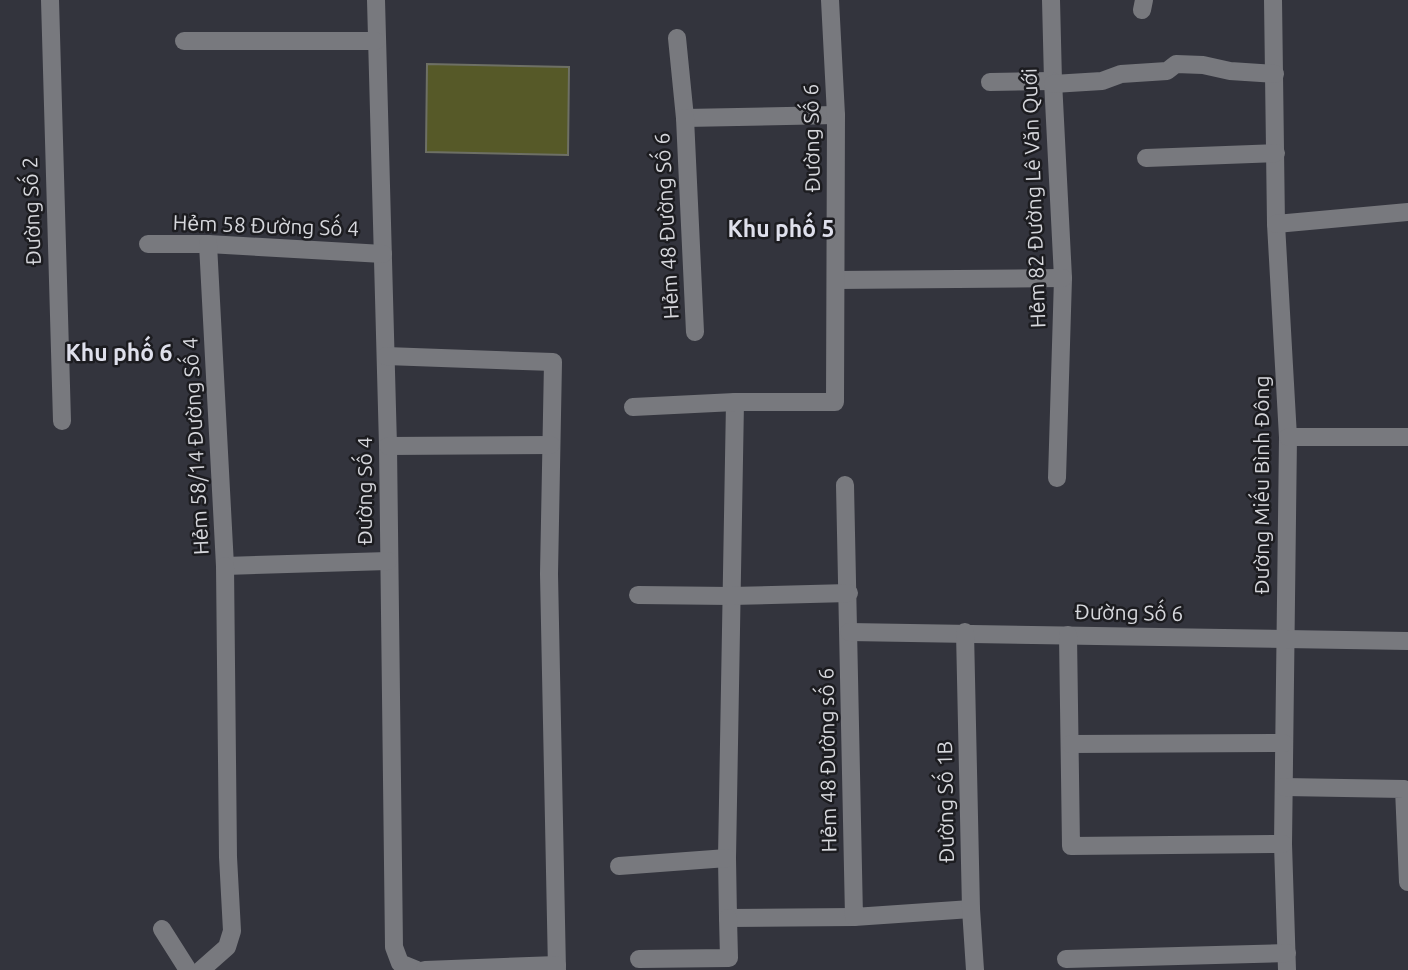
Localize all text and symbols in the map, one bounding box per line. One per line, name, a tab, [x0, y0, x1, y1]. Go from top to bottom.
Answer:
street label: Hẻm 82 Đường Lê Văn Quới	[1016, 68, 1050, 328]
street label: Đường Số 6	[796, 83, 824, 193]
street label: Hẻm 48 Đường Số 6	[647, 132, 683, 320]
street label: Đường Số 2	[15, 156, 45, 266]
street label: Hẻm 58 Đường Số 4	[172, 208, 360, 240]
district label: Khu phố 5	[727, 211, 835, 241]
district label: Khu phố 6	[65, 335, 173, 365]
street label: Hẻm 58/14 Đường Số 4	[175, 337, 213, 556]
street label: Đường Miếu Bình Đông	[1247, 375, 1273, 595]
street label: Đường Số 4	[350, 437, 376, 545]
street label: Đường Số 6	[1074, 597, 1184, 625]
street label: Hẻm 48 Đường số 6	[811, 668, 841, 853]
street label: Đường Số 1B	[930, 741, 958, 863]

